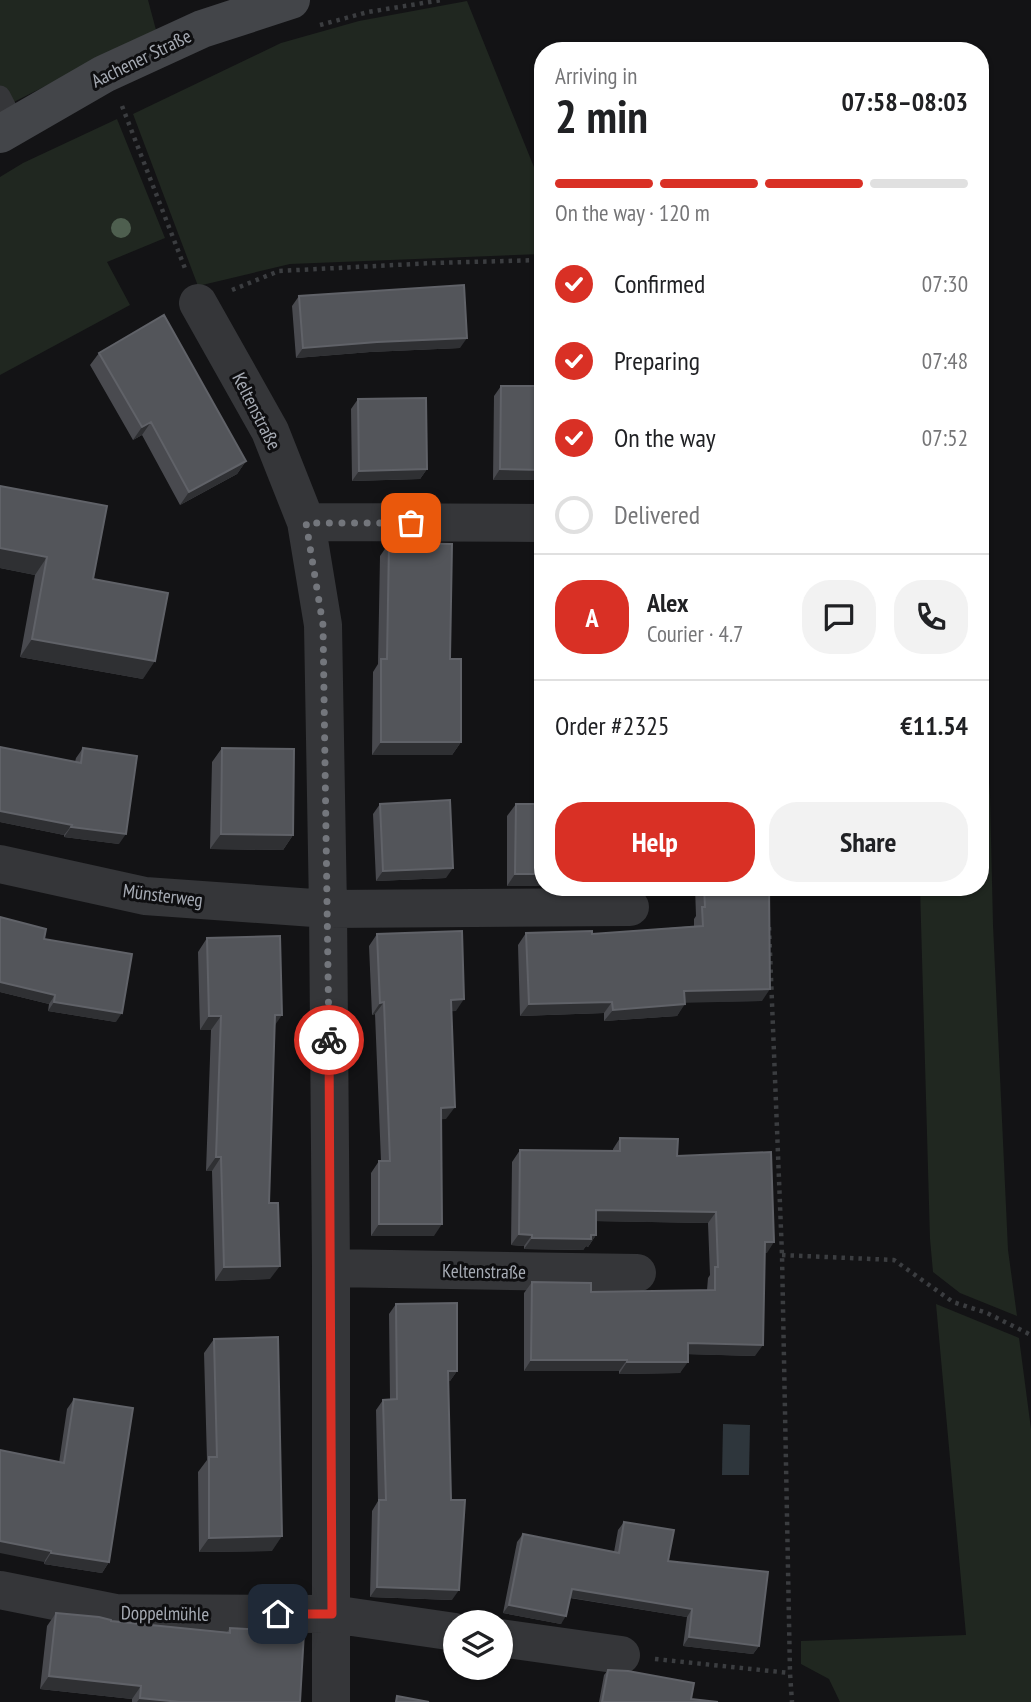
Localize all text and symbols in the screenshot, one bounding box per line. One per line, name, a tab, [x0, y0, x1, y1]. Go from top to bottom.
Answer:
street label: Aachener Straße	[87, 23, 195, 93]
text: Arriving in	[555, 61, 637, 90]
text: 07:58–08:03	[841, 85, 968, 118]
text: 2 min	[555, 86, 648, 146]
text: On the way · 120 m	[555, 198, 710, 227]
icon: check	[555, 265, 593, 303]
text: Confirmed	[614, 267, 705, 300]
text: 07:30	[922, 269, 968, 298]
icon: check	[555, 342, 593, 380]
text: Preparing	[614, 344, 700, 377]
text: 07:48	[922, 346, 968, 375]
street label: Keltenstraße	[227, 368, 287, 454]
icon: check	[555, 419, 593, 457]
text: On the way	[614, 421, 716, 454]
text: 07:52	[922, 423, 968, 452]
pin	[381, 493, 441, 553]
text: Delivered	[614, 498, 700, 531]
icon: bag	[392, 504, 430, 542]
button: chat	[802, 580, 876, 654]
button: phone	[894, 580, 968, 654]
text: Alex	[647, 586, 688, 619]
text: A	[585, 601, 599, 634]
text: Courier · 4.7	[647, 619, 743, 648]
text: Order #2325	[555, 709, 670, 742]
text: €11.54	[900, 709, 968, 742]
button: Help	[555, 802, 755, 882]
button: Share	[769, 802, 968, 882]
street label: Münsterweg	[122, 878, 204, 912]
courier	[294, 1005, 364, 1075]
icon: bike	[310, 1021, 348, 1059]
street label: Keltenstraße	[442, 1258, 526, 1284]
pin	[248, 1584, 308, 1644]
icon: home	[259, 1595, 297, 1633]
street label: Doppelmühle	[121, 1600, 209, 1626]
map controls	[443, 1610, 513, 1680]
button: layers	[443, 1610, 513, 1680]

